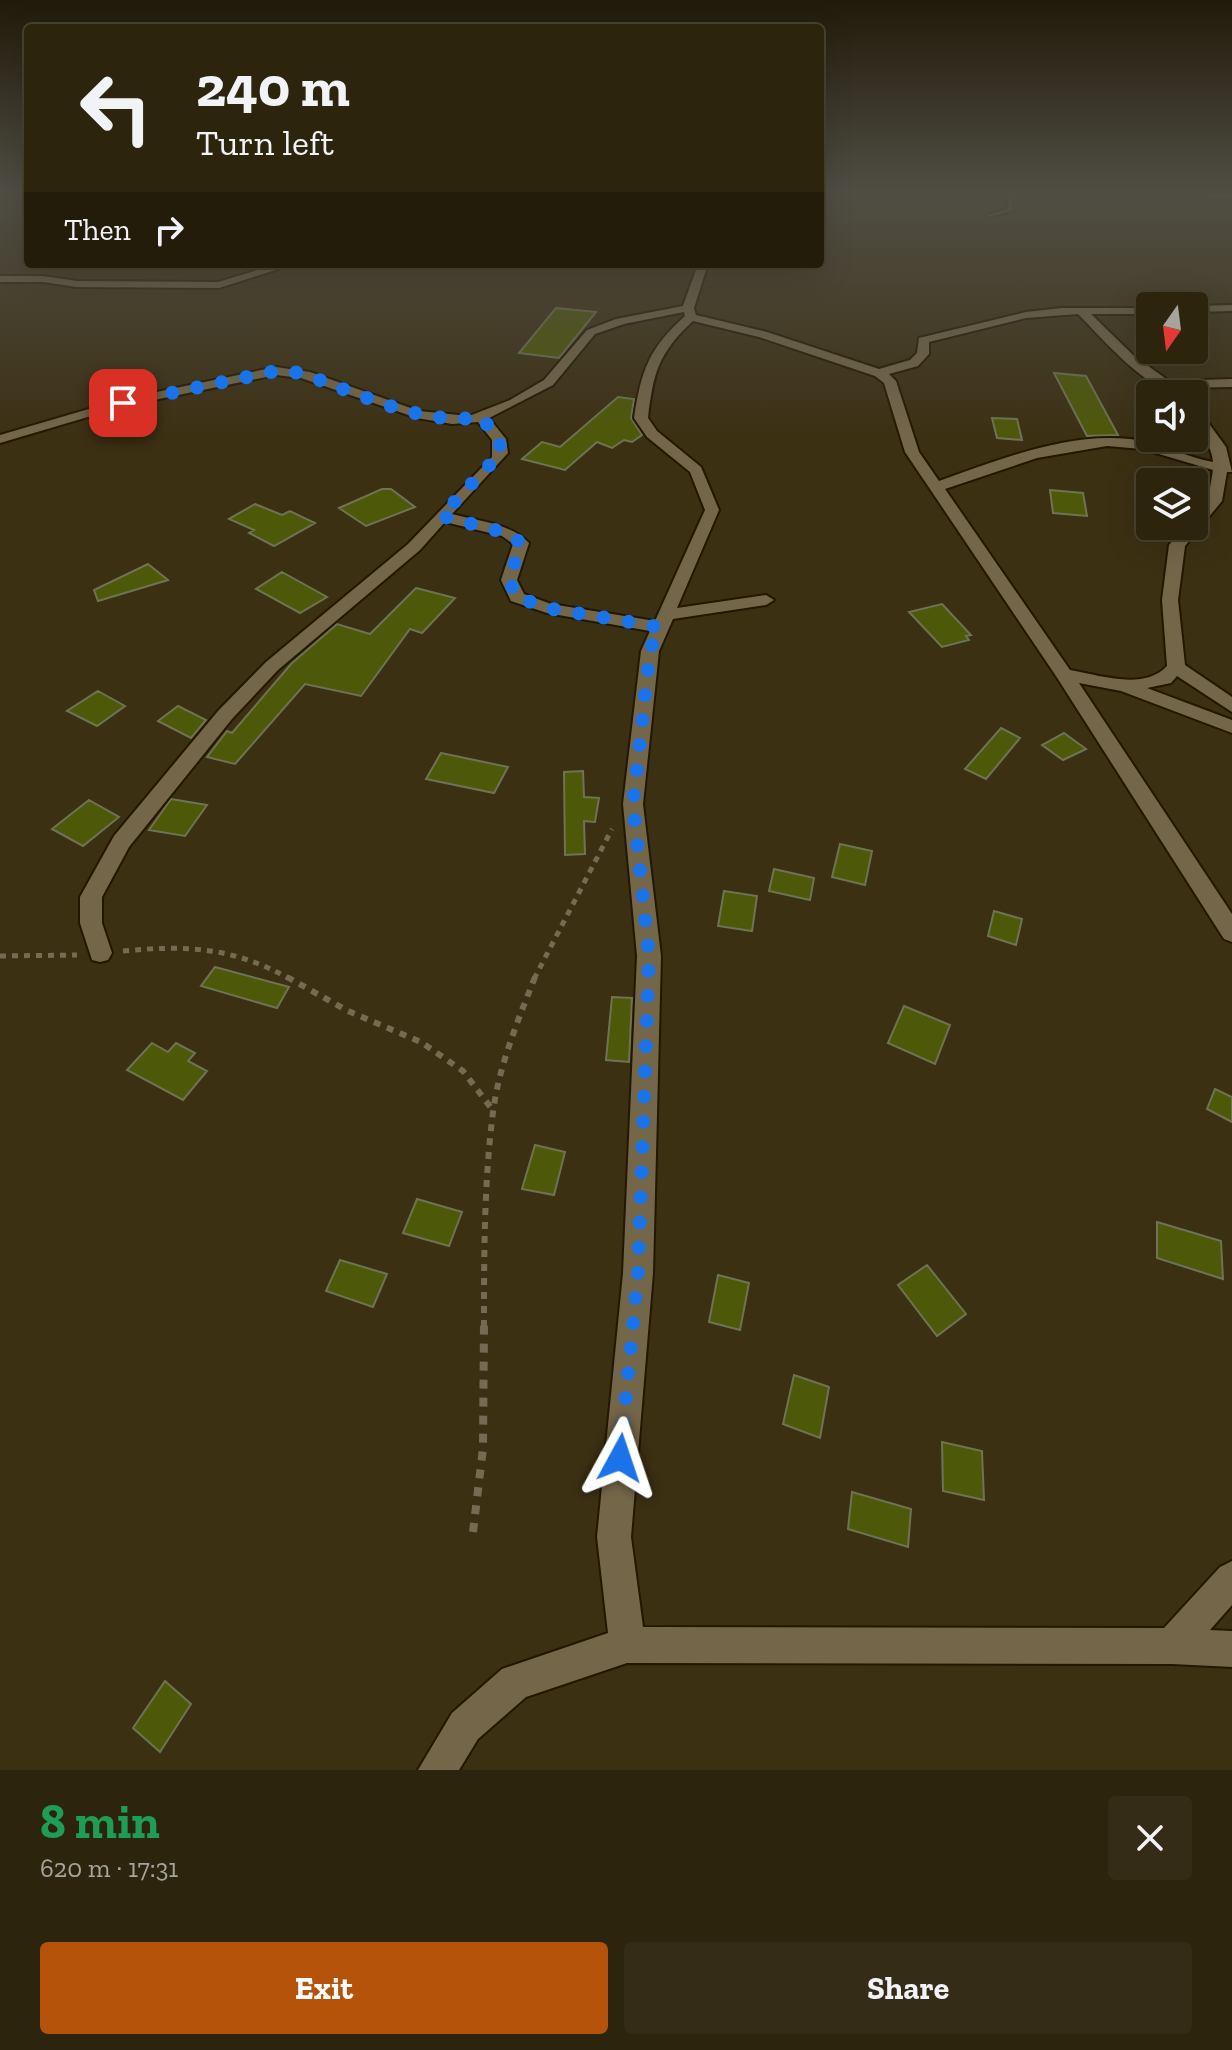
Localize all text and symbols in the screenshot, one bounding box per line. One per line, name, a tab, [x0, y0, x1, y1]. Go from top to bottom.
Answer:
text: 240 m	[196, 53, 350, 120]
icon: left	[64, 56, 168, 160]
text: Turn left	[196, 121, 334, 164]
icon: right	[147, 208, 191, 252]
text: Then	[64, 212, 131, 248]
north arrow	[1136, 292, 1208, 364]
map controls	[1136, 292, 1208, 540]
pin	[89, 369, 157, 437]
button: sound	[1136, 380, 1208, 452]
icon: arrive	[101, 381, 145, 425]
button: layers	[1136, 468, 1208, 540]
position arrow	[578, 1416, 662, 1500]
text: 8 min	[40, 1793, 160, 1850]
button: close	[1108, 1796, 1192, 1880]
text: 620 m · 17:31	[40, 1852, 178, 1884]
button: Exit	[40, 1942, 608, 2034]
button: Share	[624, 1942, 1192, 2034]

